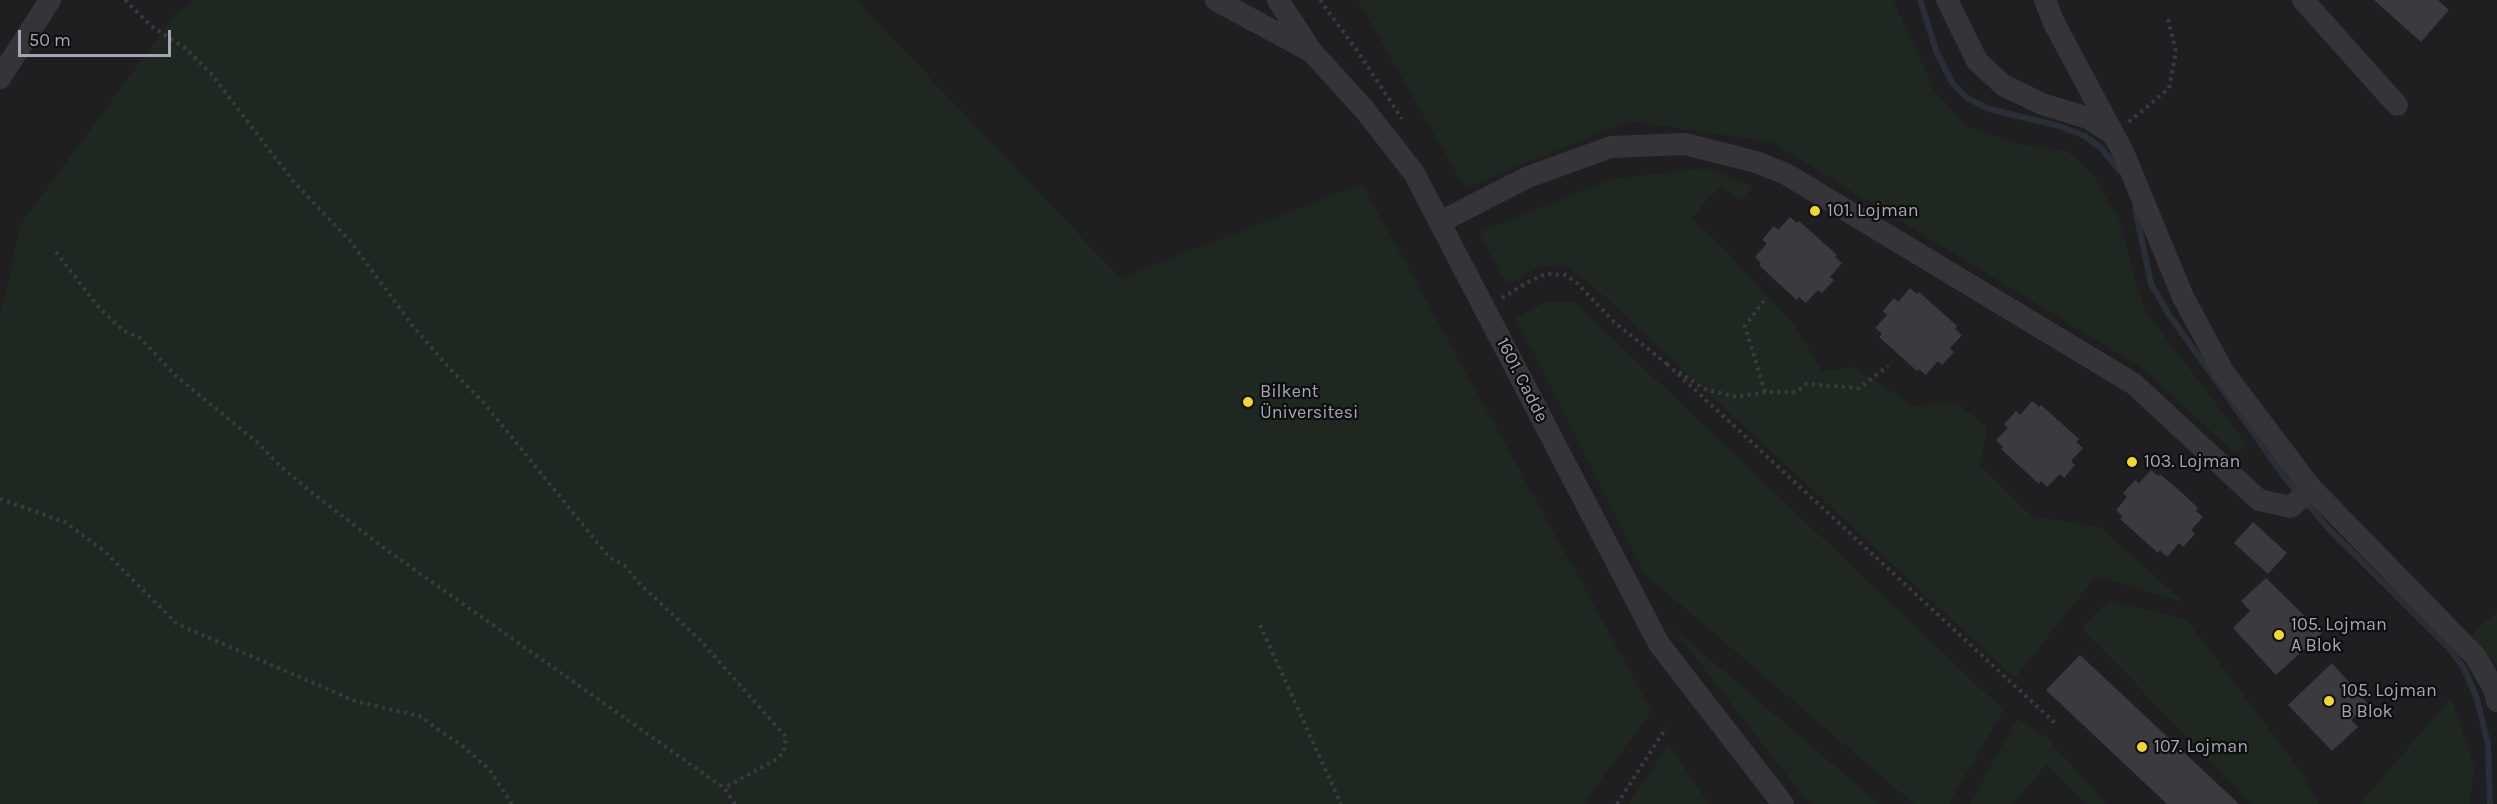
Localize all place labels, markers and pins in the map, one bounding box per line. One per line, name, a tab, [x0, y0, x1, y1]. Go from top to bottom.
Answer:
place label: 101. Lojman	[1827, 200, 1919, 222]
marker: 101. Lojman	[1808, 204, 1822, 218]
place label: Bilkent Üniversitesi	[1260, 381, 1358, 424]
marker: Bilkent Üniversitesi	[1241, 395, 1255, 409]
place label: 103. Lojman	[2144, 451, 2240, 473]
marker: 103. Lojman	[2125, 455, 2139, 469]
place label: 105. Lojman A Blok	[2291, 614, 2387, 656]
marker: 105. Lojman A Blok	[2272, 628, 2286, 642]
place label: 105. Lojman B Blok	[2341, 680, 2437, 722]
marker: 105. Lojman B Blok	[2322, 694, 2336, 708]
place label: 107. Lojman	[2154, 736, 2248, 758]
marker: 107. Lojman	[2135, 740, 2149, 754]

